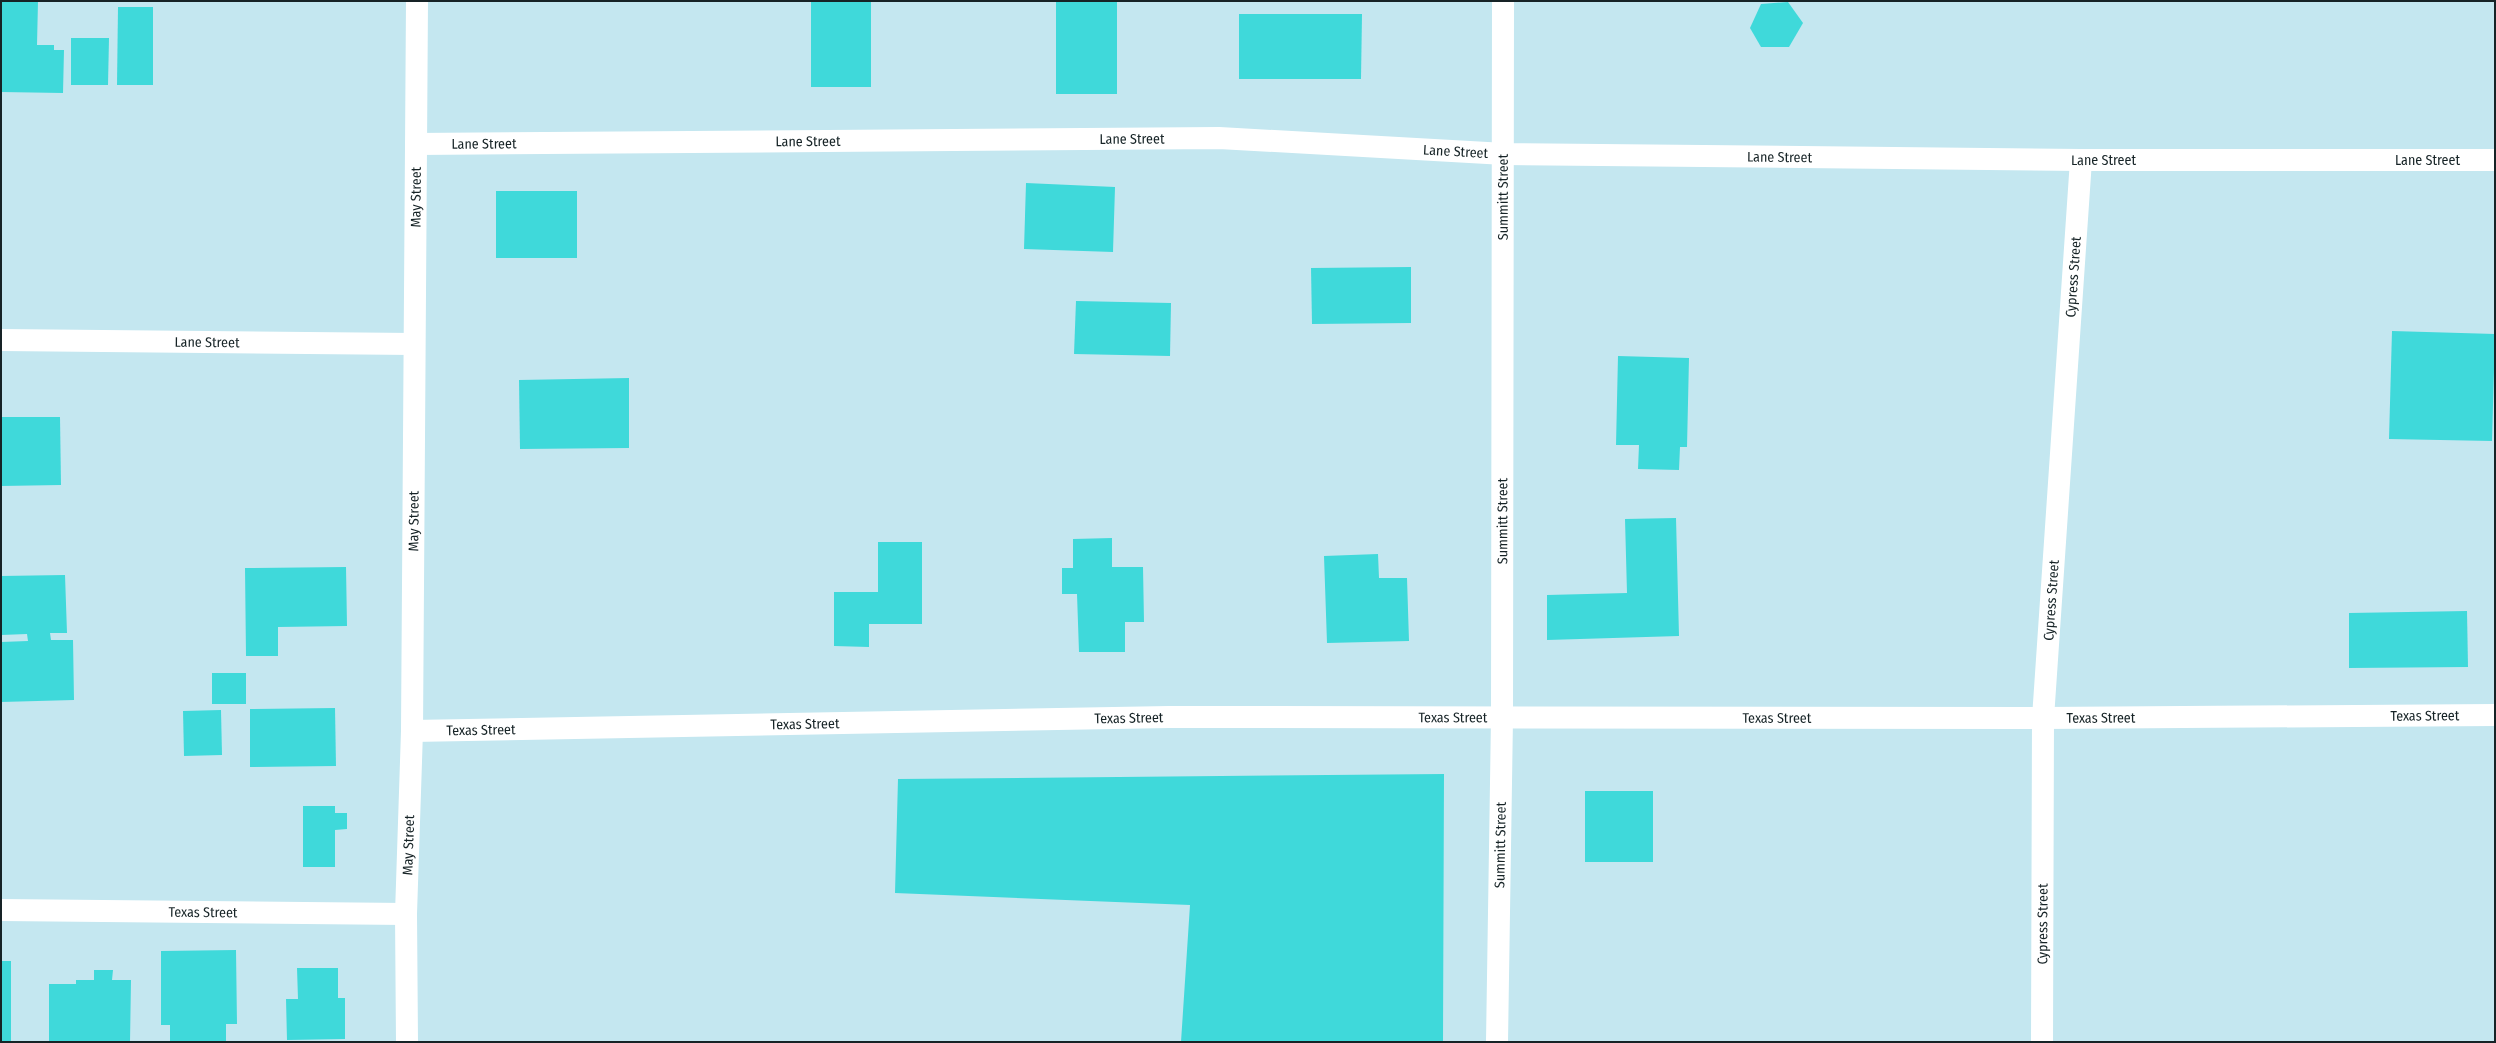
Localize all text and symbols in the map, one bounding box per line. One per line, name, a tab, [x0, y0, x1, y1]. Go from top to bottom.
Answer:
street label: Lane Street	[1099, 130, 1165, 148]
street label: Lane Street	[775, 133, 841, 150]
street label: Lane Street	[451, 135, 517, 153]
street label: Lane Street	[1423, 141, 1489, 162]
street label: Lane Street	[1747, 149, 1813, 166]
street label: Lane Street	[2071, 152, 2136, 169]
street label: Lane Street	[2395, 152, 2460, 169]
street label: Summitt Street	[1495, 153, 1512, 240]
street label: May Street	[407, 166, 425, 227]
street label: Cypress Street	[2062, 236, 2085, 318]
street label: Lane Street	[174, 334, 240, 351]
street label: Summitt Street	[1494, 477, 1511, 564]
street label: May Street	[405, 490, 423, 551]
street label: Cypress Street	[2040, 559, 2063, 641]
street label: Texas Street	[2390, 707, 2460, 725]
street label: Texas Street	[1094, 709, 1164, 727]
street label: Texas Street	[1418, 709, 1488, 726]
street label: Texas Street	[2066, 709, 2136, 727]
street label: Texas Street	[1742, 710, 1812, 727]
street label: Texas Street	[770, 715, 840, 733]
street label: Texas Street	[446, 721, 516, 739]
street label: Summitt Street	[1491, 801, 1510, 888]
street label: May Street	[399, 814, 418, 876]
street label: Cypress Street	[2034, 883, 2051, 965]
street label: Texas Street	[168, 904, 238, 921]

